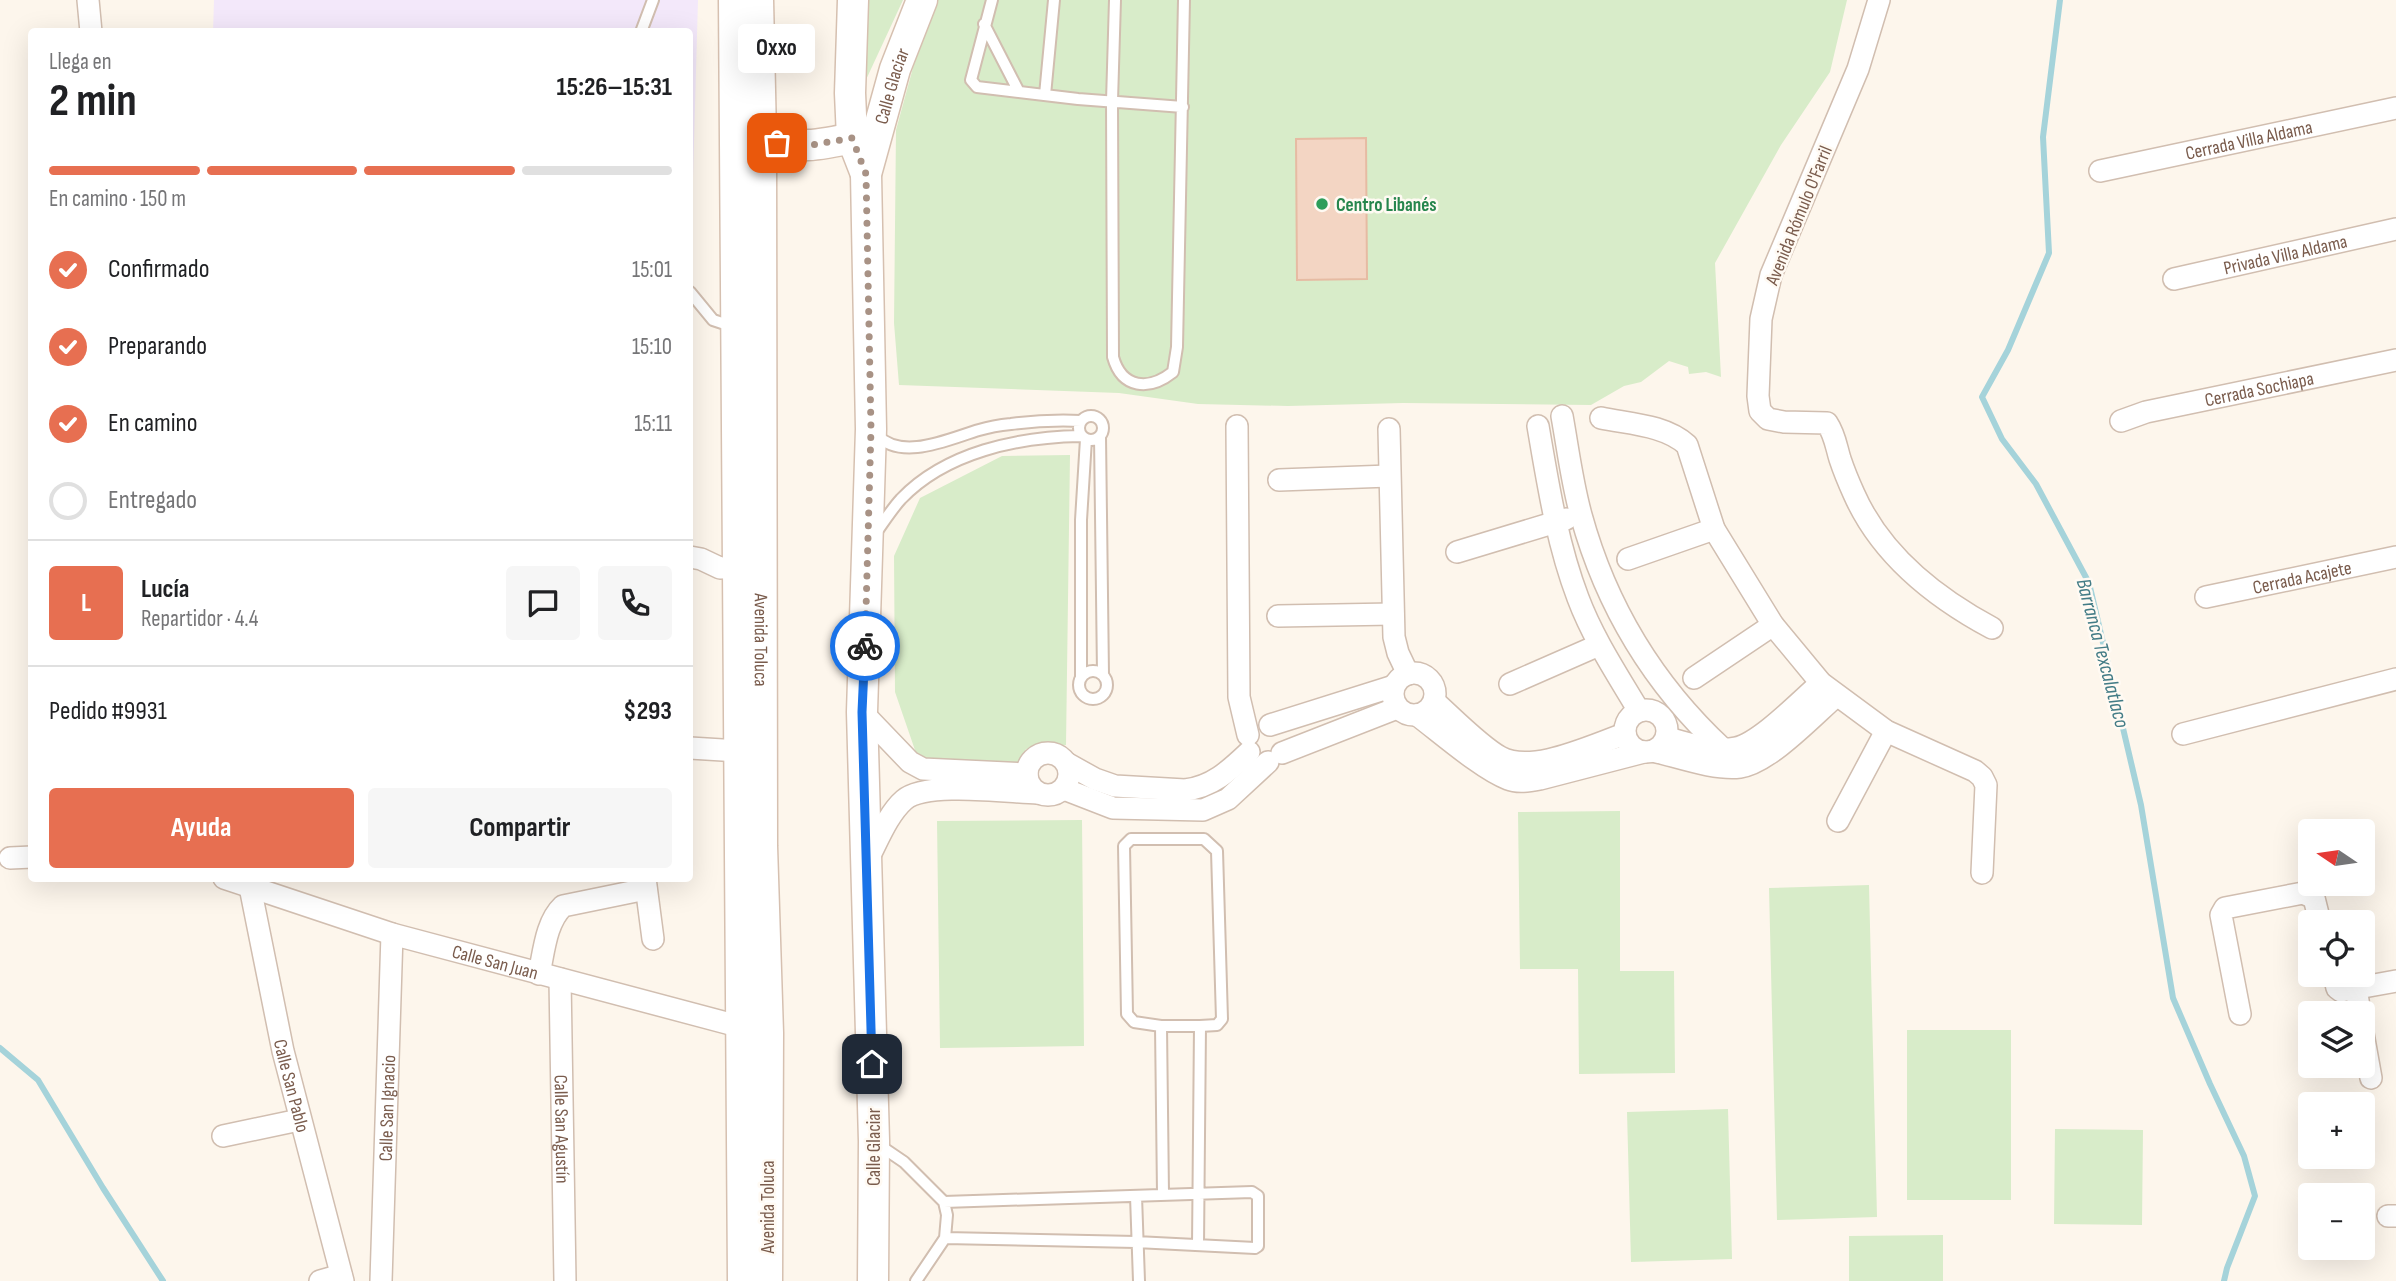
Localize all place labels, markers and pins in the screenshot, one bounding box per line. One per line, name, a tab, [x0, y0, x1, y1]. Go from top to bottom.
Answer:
callout: Oxxo	[738, 24, 816, 73]
pin	[747, 113, 807, 173]
place label: Centro Libanés	[1336, 194, 1437, 217]
marker: Centro Libanés	[1314, 196, 1330, 212]
pin	[842, 1034, 902, 1094]

